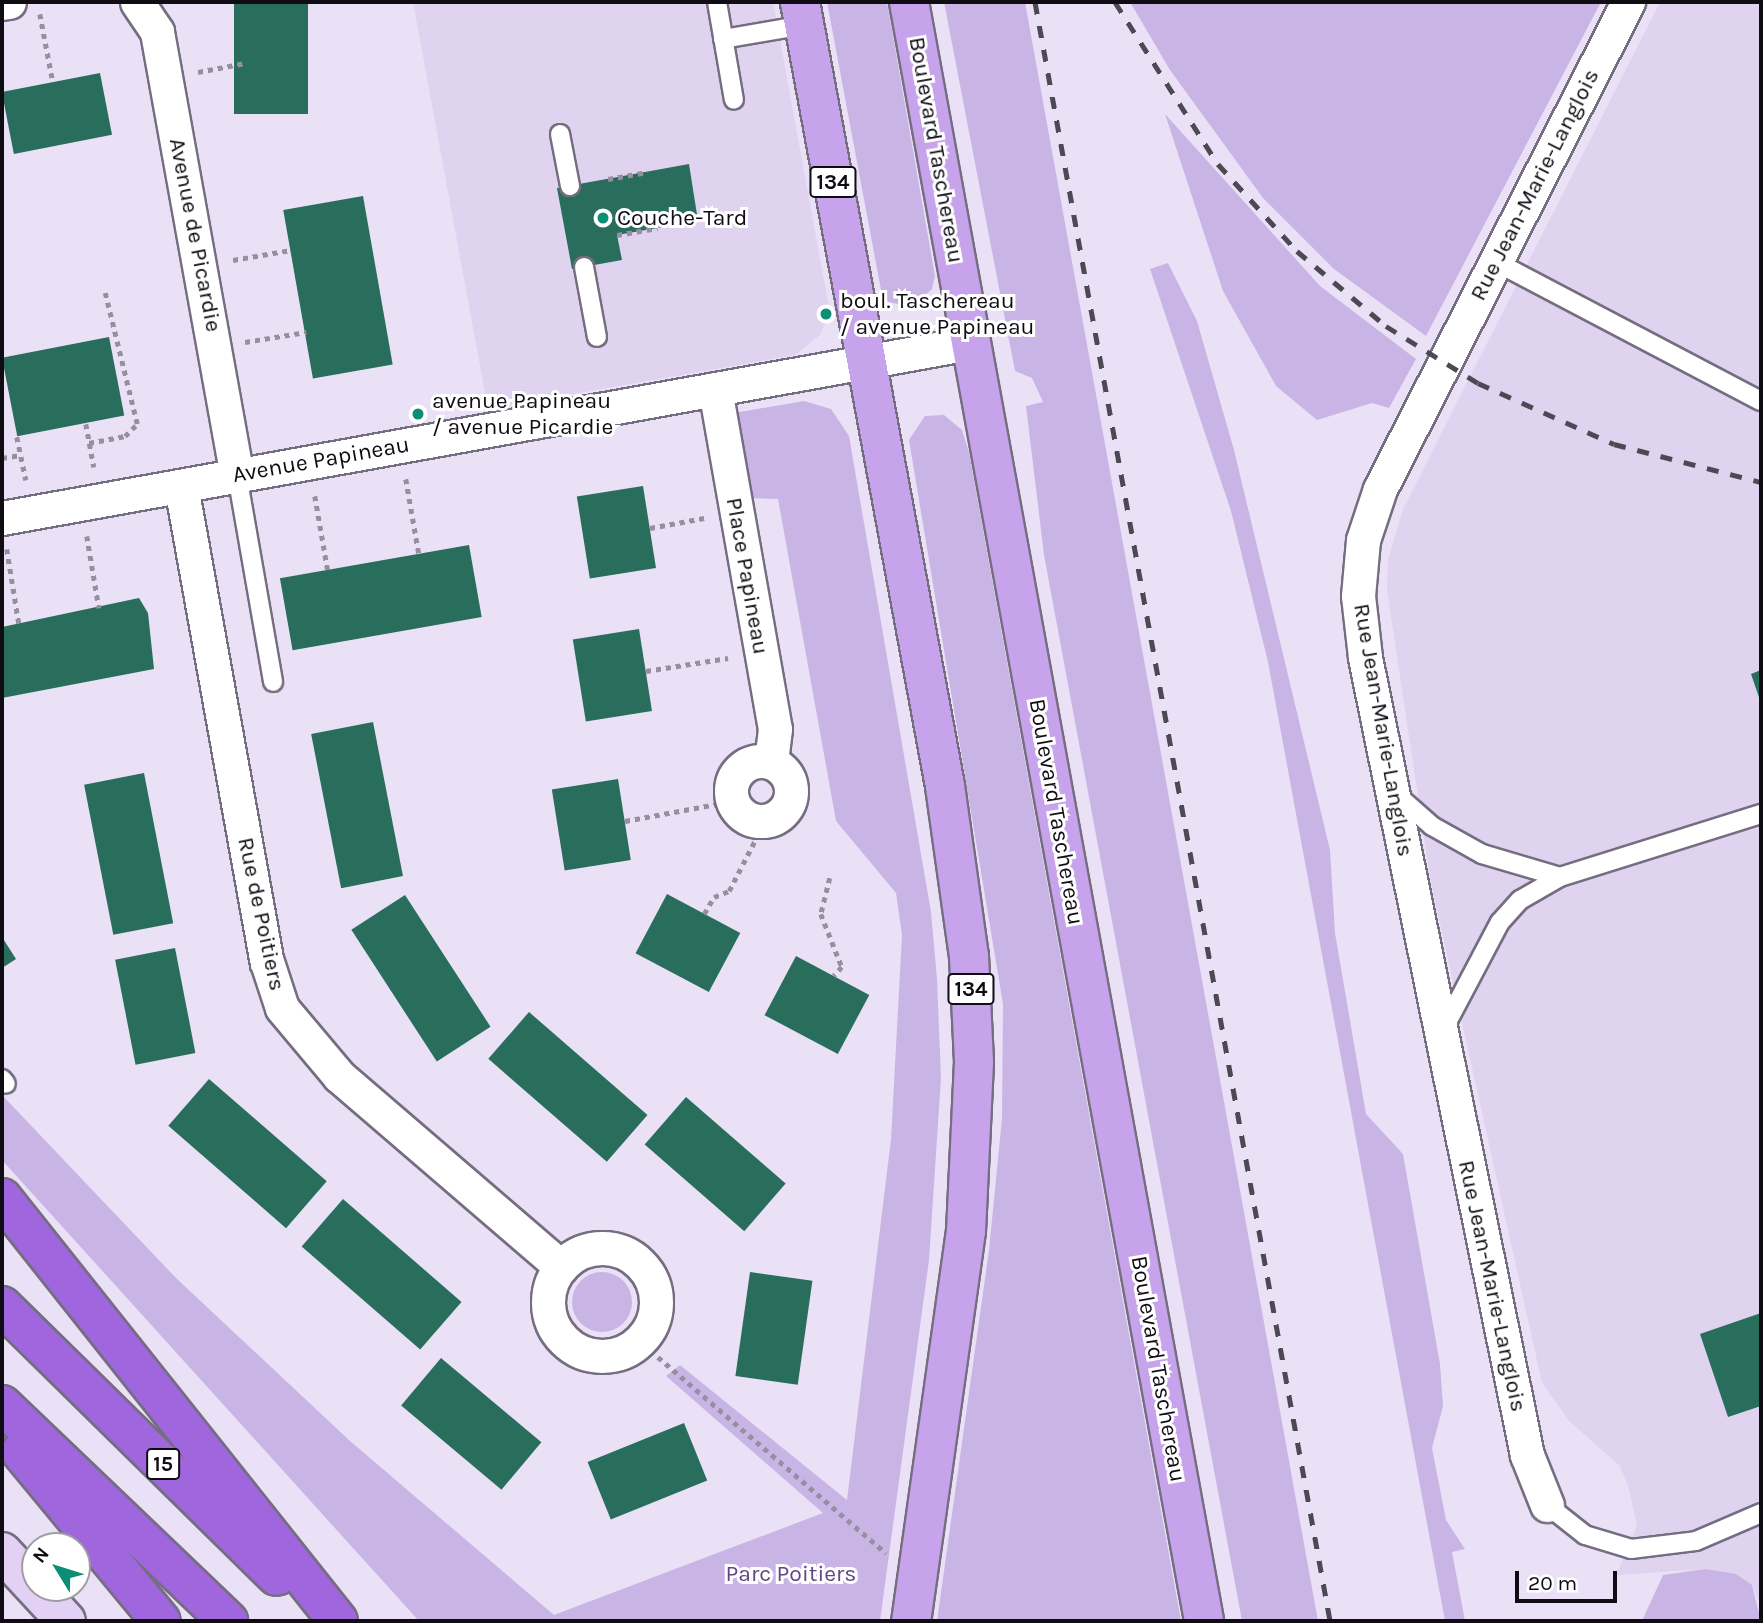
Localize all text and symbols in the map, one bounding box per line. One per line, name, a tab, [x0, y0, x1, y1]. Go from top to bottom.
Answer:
street label: Boulevard Taschereau	[903, 35, 969, 265]
street label: Rue Jean-Marie-Langlois	[1465, 65, 1605, 305]
street label: Avenue de Picardie	[163, 136, 227, 334]
road number: 134	[808, 164, 858, 200]
place label: Couche-Tard	[617, 204, 747, 232]
marker: Couche-Tard	[595, 210, 611, 226]
place label: boul. Taschereau / avenue Papineau	[840, 287, 1034, 341]
marker: boul. Taschereau / avenue Papineau	[818, 306, 834, 322]
place label: avenue Papineau / avenue Picardie	[432, 387, 613, 441]
marker: avenue Papineau / avenue Picardie	[410, 406, 426, 422]
street label: Avenue Papineau	[230, 431, 412, 489]
street label: Place Papineau	[720, 495, 774, 657]
street label: Rue Jean-Marie-Langlois	[1347, 601, 1419, 859]
street label: Boulevard Taschereau	[1023, 697, 1089, 927]
street label: Rue de Poitiers	[231, 835, 291, 993]
road number: 134	[946, 972, 996, 1006]
street label: Rue Jean-Marie-Langlois	[1452, 1158, 1532, 1414]
street label: Boulevard Taschereau	[1125, 1254, 1191, 1484]
road number: 15	[146, 1446, 180, 1482]
north arrow	[21, 1532, 91, 1602]
text: N	[28, 1543, 54, 1567]
scale bar	[1518, 1556, 1620, 1600]
park label: Parc Poitiers	[726, 1560, 856, 1588]
text: 20 m	[1528, 1571, 1577, 1595]

